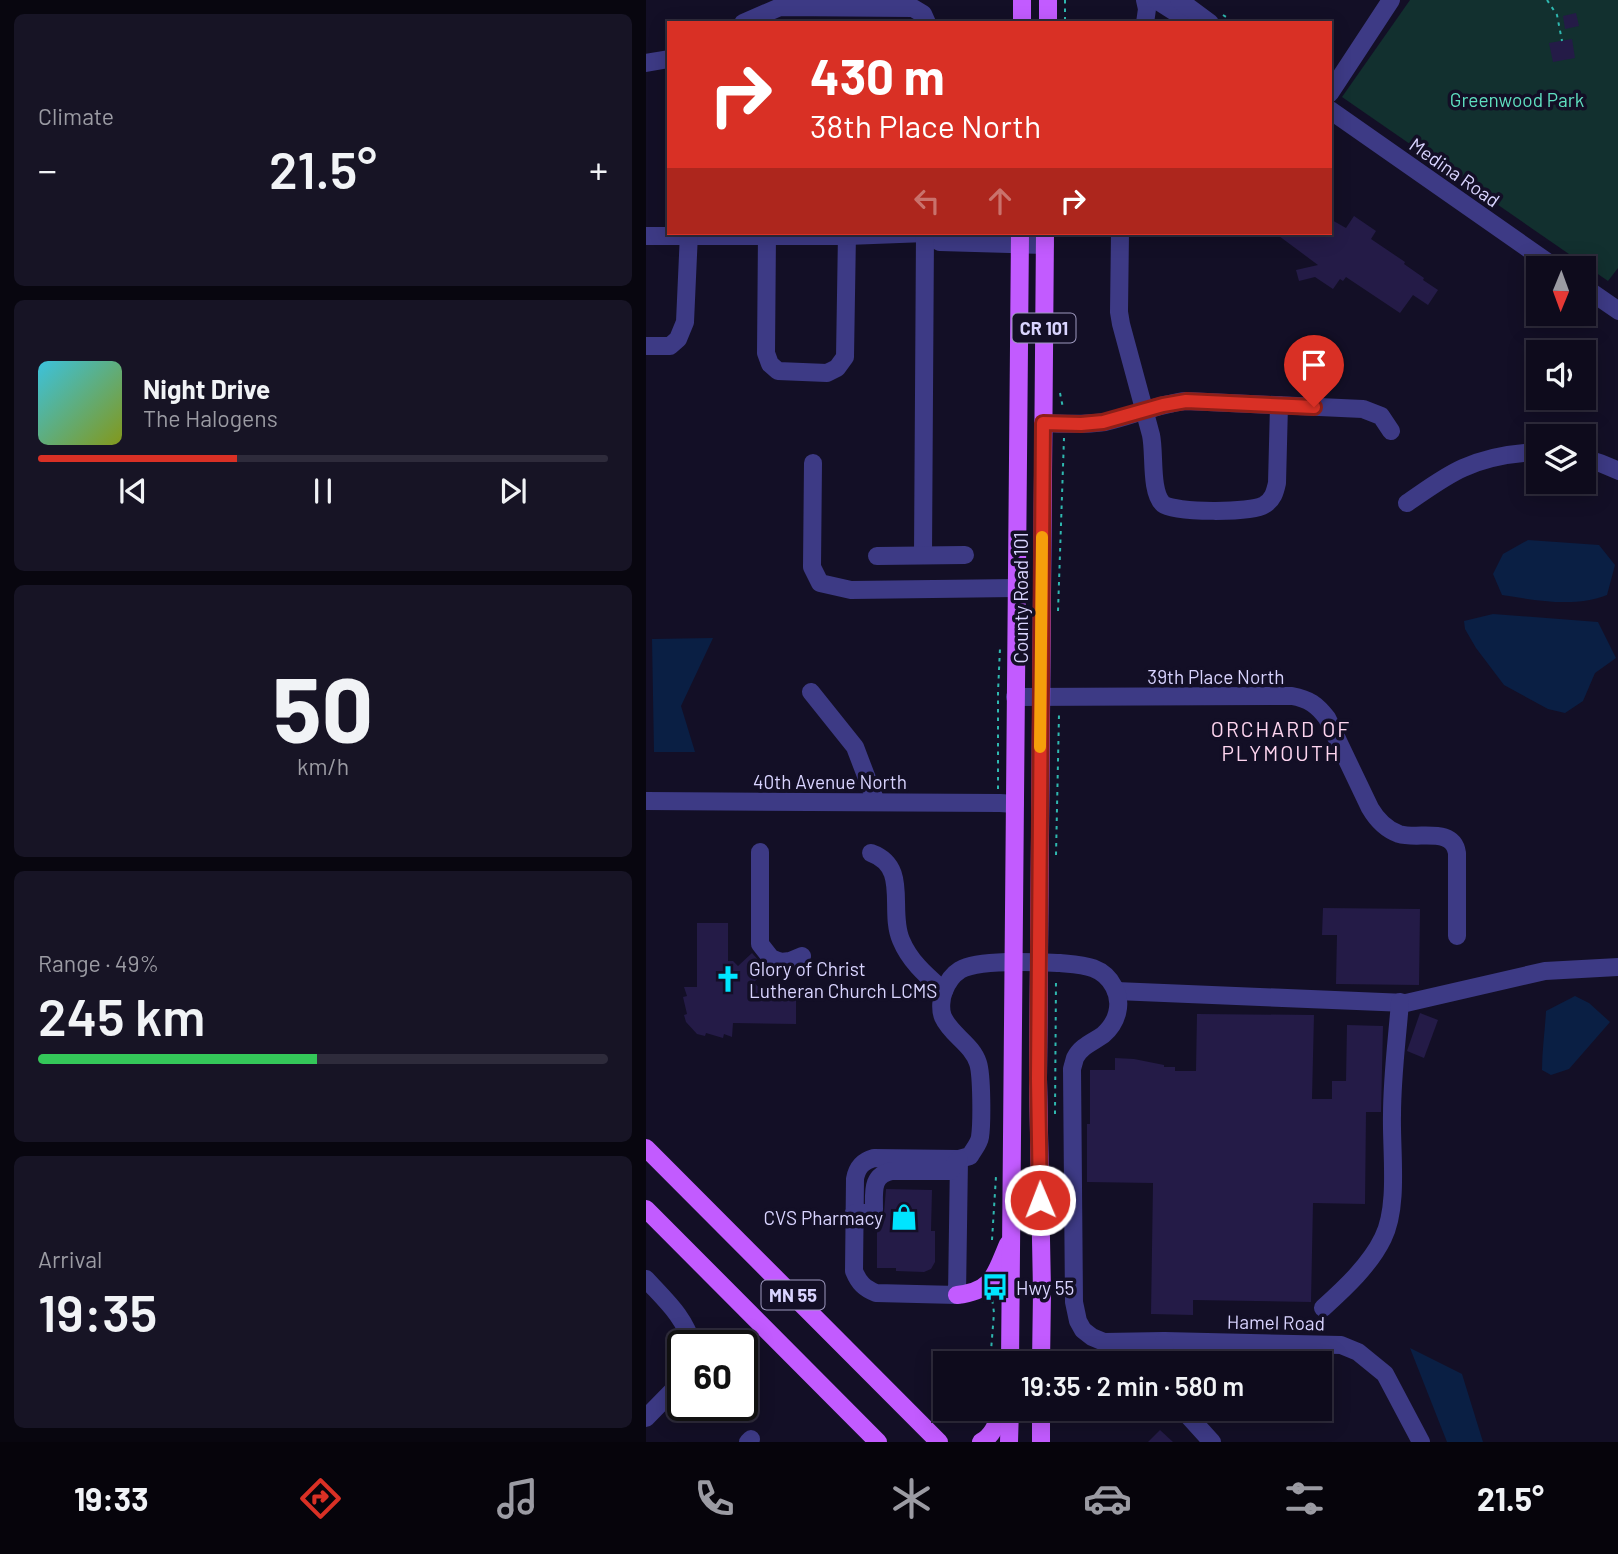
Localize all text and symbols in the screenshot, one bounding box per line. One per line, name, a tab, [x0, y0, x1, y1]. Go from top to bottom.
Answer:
text: 430 m	[810, 46, 945, 105]
icon: right	[695, 49, 786, 140]
park label: Greenwood Park	[1450, 88, 1584, 111]
text: Climate	[38, 102, 114, 130]
text: 38th Place North	[810, 106, 1041, 144]
street label: Medina Road	[1406, 133, 1504, 211]
text: 21.5°	[269, 137, 377, 199]
text: −	[38, 146, 57, 192]
text: +	[589, 146, 608, 192]
icon: left	[908, 182, 946, 220]
icon: ahead	[981, 182, 1019, 220]
icon: right	[1054, 182, 1092, 220]
north arrow	[1526, 256, 1596, 326]
map controls	[1526, 256, 1596, 494]
road number: CR 101	[1012, 314, 1076, 342]
pin	[1284, 335, 1344, 407]
button: sound	[1526, 340, 1596, 410]
icon: arrive	[1295, 346, 1333, 384]
text: Night Drive	[143, 373, 270, 404]
text: The Halogens	[143, 404, 278, 432]
button: layers	[1526, 424, 1596, 494]
icon: previous	[114, 472, 152, 510]
icon: pause	[304, 472, 342, 510]
icon: next	[494, 472, 532, 510]
street label: County Road 101	[1009, 532, 1032, 664]
text: 50	[273, 652, 373, 761]
street label: 39th Place North	[1147, 665, 1285, 688]
district label: ORCHARD OF PLYMOUTH	[1211, 716, 1351, 765]
text: km/h	[297, 752, 349, 780]
street label: 40th Avenue North	[753, 770, 907, 793]
text: Range · 49%	[38, 949, 159, 977]
place label: Glory of Christ Lutheran Church LCMS	[749, 957, 937, 1002]
church icon: Glory of Christ Lutheran Church LCMS	[713, 964, 743, 994]
text: 245 km	[38, 984, 205, 1046]
position arrow	[1003, 1163, 1077, 1237]
shop icon: CVS Pharmacy	[889, 1202, 919, 1232]
place label: CVS Pharmacy	[764, 1206, 883, 1229]
text: Arrival	[38, 1245, 102, 1273]
bus stop icon: Hwy 55	[980, 1272, 1010, 1302]
place label: Hwy 55	[1016, 1276, 1074, 1299]
text: 19:35	[38, 1280, 157, 1342]
road number: MN 55	[762, 1280, 824, 1310]
street label: Hamel Road	[1227, 1310, 1325, 1334]
speed limit sign: 60	[667, 1330, 758, 1421]
text: 19:35 · 2 min · 580 m	[1021, 1370, 1244, 1401]
icon: directions	[296, 1474, 345, 1523]
icon: music	[493, 1474, 542, 1523]
icon: phone	[690, 1474, 739, 1523]
icon: climate	[887, 1474, 936, 1523]
icon: car	[1083, 1474, 1132, 1523]
icon: filters	[1280, 1474, 1329, 1523]
text: 19:33	[74, 1479, 148, 1517]
text: 21.5°	[1477, 1479, 1544, 1517]

